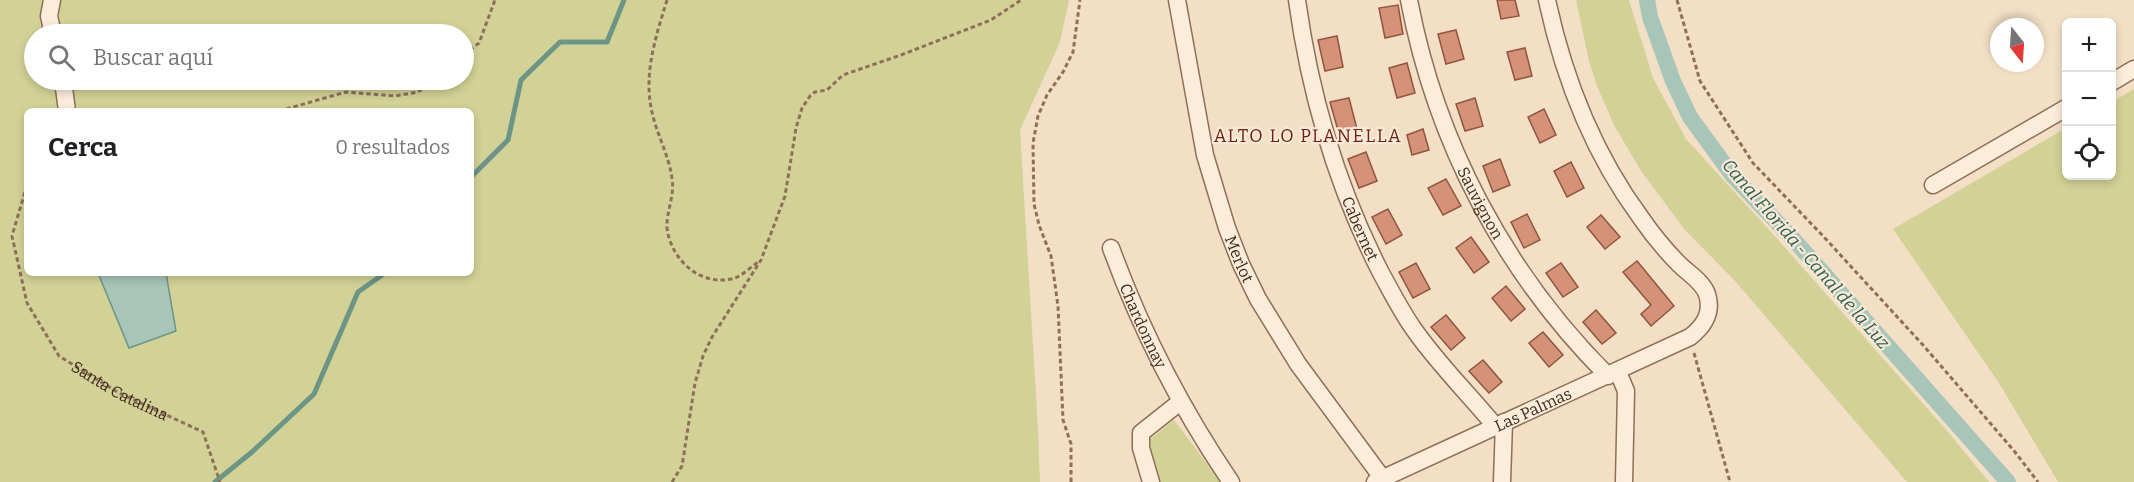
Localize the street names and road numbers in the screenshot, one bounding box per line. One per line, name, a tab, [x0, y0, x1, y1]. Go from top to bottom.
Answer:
street label: Sauvignon	[1454, 164, 1508, 242]
street label: Cabernet	[1338, 194, 1383, 264]
street label: Merlot	[1221, 233, 1258, 286]
street label: Chardonnay	[1116, 280, 1171, 372]
street label: Santa Catalina	[68, 357, 172, 424]
street label: Las Palmas	[1492, 383, 1574, 435]

